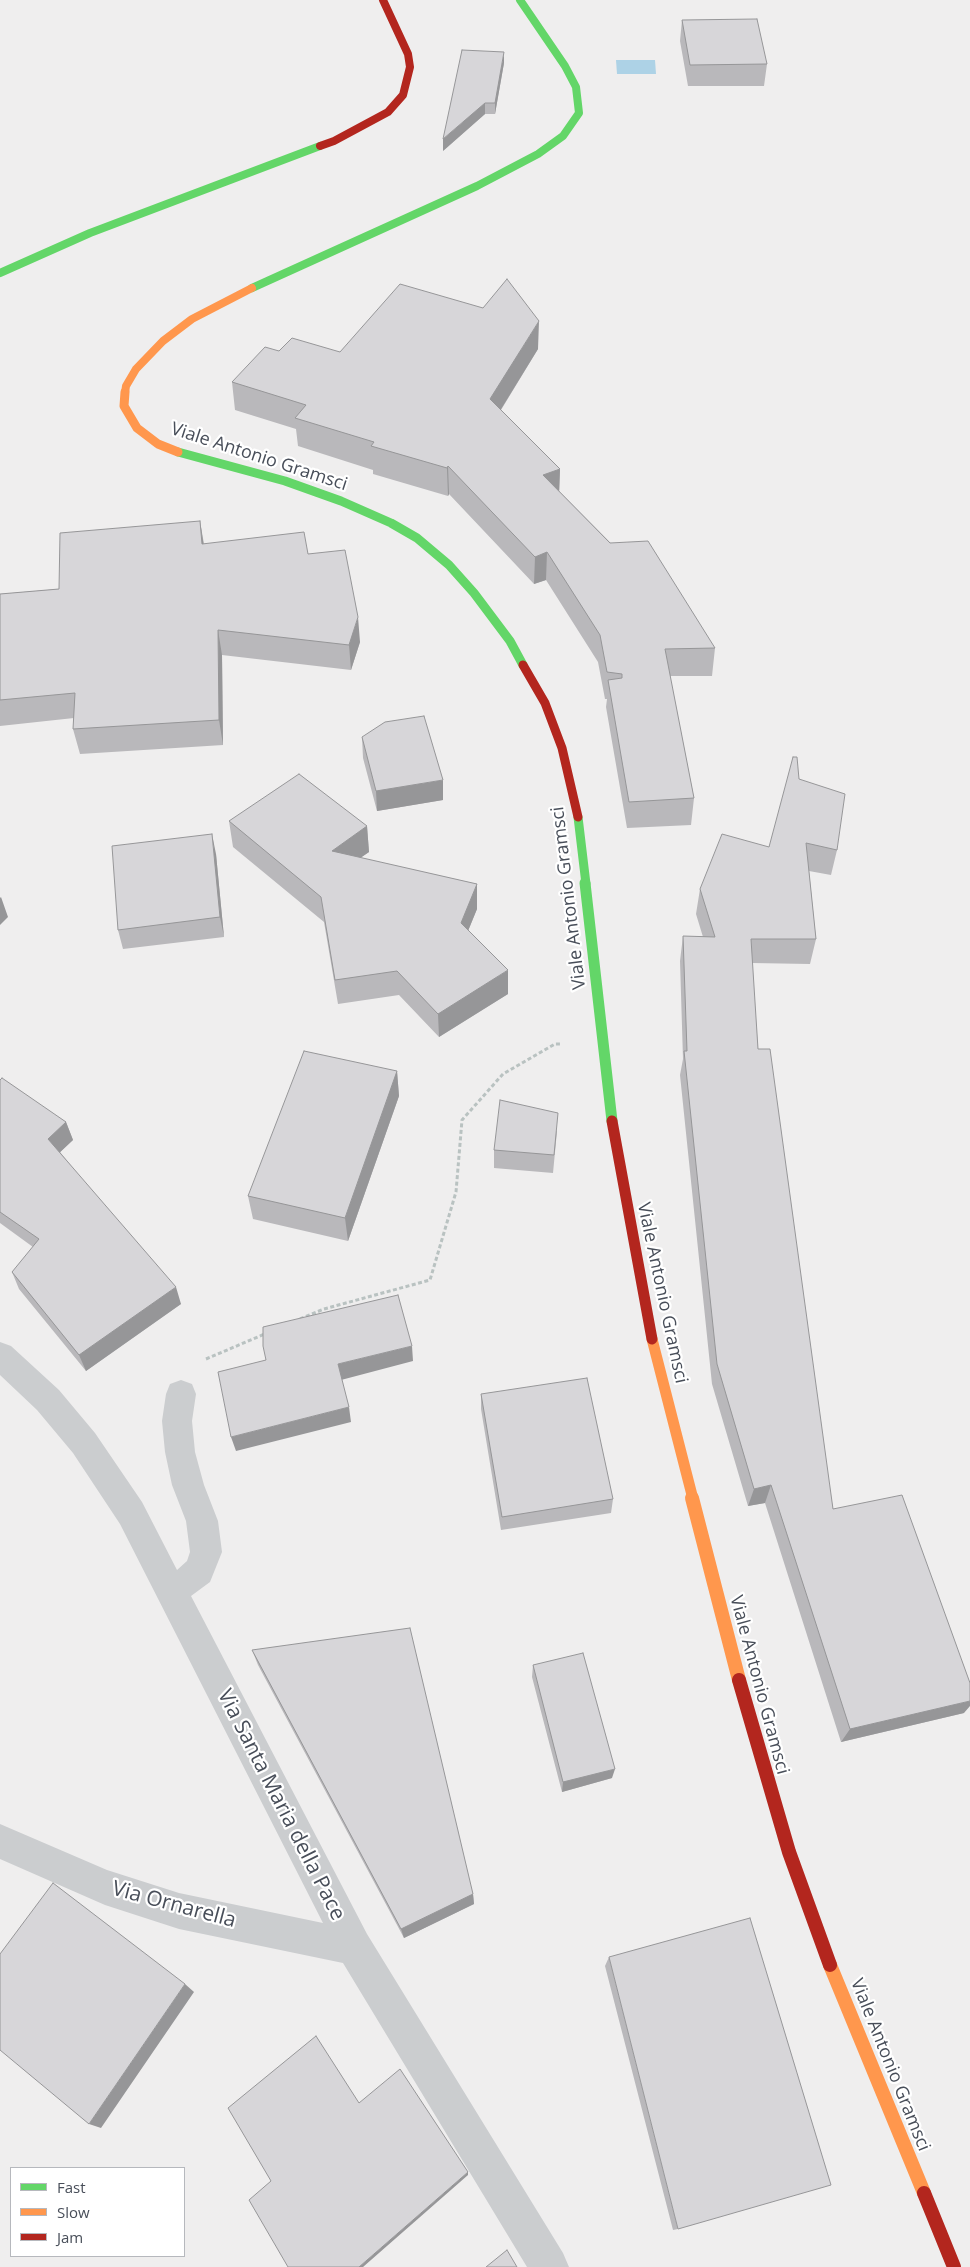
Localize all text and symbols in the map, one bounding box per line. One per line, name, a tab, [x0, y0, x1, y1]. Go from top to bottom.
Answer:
street label: Viale Antonio Gramsci	[168, 418, 350, 496]
street label: Viale Antonio Gramsci	[547, 805, 591, 991]
street label: Viale Antonio Gramsci	[632, 1201, 692, 1385]
street label: Viale Antonio Gramsci	[725, 1593, 793, 1777]
street label: Via Santa Maria della Pace	[212, 1685, 350, 1925]
street label: Via Ornarella	[109, 1876, 239, 1934]
street label: Viale Antonio Gramsci	[845, 1976, 935, 2154]
legend	[10, 2167, 185, 2257]
text: Fast	[57, 2177, 86, 2197]
text: Slow	[57, 2202, 90, 2222]
text: Jam	[57, 2227, 83, 2247]

